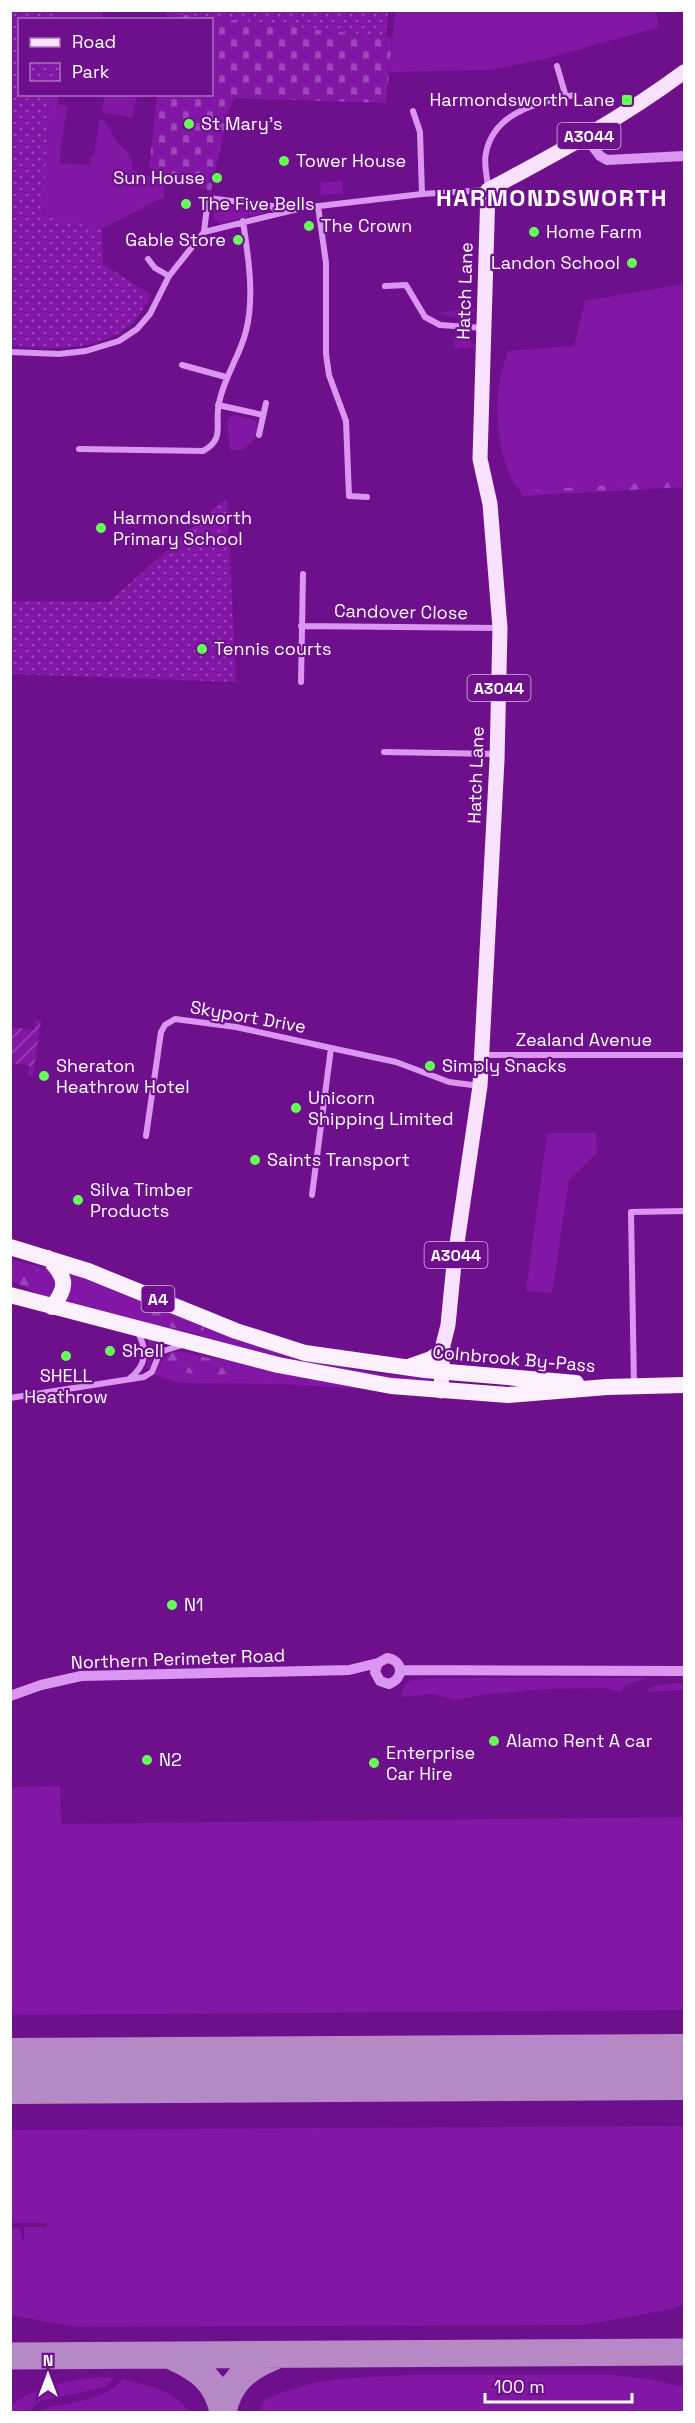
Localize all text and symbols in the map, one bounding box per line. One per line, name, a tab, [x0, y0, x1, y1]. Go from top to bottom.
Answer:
legend	[18, 18, 213, 96]
text: Road	[72, 30, 116, 53]
text: Park	[72, 60, 110, 83]
place label: Harmondsworth Lane	[430, 88, 615, 111]
marker: Harmondsworth Lane	[620, 93, 634, 107]
place label: St Mary's	[201, 112, 283, 135]
marker: St Mary's	[182, 117, 196, 131]
road number: A3044	[558, 123, 620, 149]
place label: Tower House	[296, 149, 406, 172]
marker: Tower House	[277, 154, 291, 168]
place label: Sun House	[113, 166, 205, 189]
marker: Sun House	[210, 171, 224, 185]
district label: HARMONDSWORTH	[436, 182, 668, 213]
place label: The Five Bells	[198, 192, 315, 215]
marker: The Five Bells	[179, 197, 193, 211]
place label: The Crown	[321, 214, 412, 237]
marker: The Crown	[302, 219, 316, 233]
place label: Home Farm	[546, 220, 642, 243]
marker: Home Farm	[527, 225, 541, 239]
place label: Gable Store	[125, 228, 226, 251]
marker: Gable Store	[231, 233, 245, 247]
street label: Hatch Lane	[451, 242, 478, 340]
place label: Landon School	[491, 251, 620, 274]
marker: Landon School	[625, 256, 639, 270]
place label: Harmondsworth Primary School	[113, 506, 252, 550]
marker: Harmondsworth Primary School	[94, 521, 108, 535]
street label: Candover Close	[334, 599, 468, 624]
place label: Tennis courts	[214, 637, 331, 660]
marker: Tennis courts	[195, 642, 209, 656]
road number: A3044	[468, 675, 530, 701]
street label: Hatch Lane	[462, 726, 489, 824]
street label: Skyport Drive	[188, 995, 308, 1038]
street label: Zealand Avenue	[516, 1028, 652, 1051]
place label: Sheraton Heathrow Hotel	[56, 1054, 190, 1098]
place label: Simply Snacks	[442, 1054, 566, 1077]
marker: Simply Snacks	[423, 1059, 437, 1073]
marker: Sheraton Heathrow Hotel	[37, 1069, 51, 1083]
place label: Unicorn Shipping Limited	[308, 1086, 454, 1130]
marker: Unicorn Shipping Limited	[289, 1101, 303, 1115]
place label: Saints Transport	[267, 1148, 410, 1171]
marker: Saints Transport	[248, 1153, 262, 1167]
place label: Silva Timber Products	[90, 1178, 193, 1222]
marker: Silva Timber Products	[71, 1193, 85, 1207]
road number: A3044	[424, 1242, 488, 1268]
road number: A4	[142, 1286, 174, 1312]
place label: Shell	[122, 1339, 164, 1362]
street label: Colnbrook By-Pass	[432, 1340, 597, 1377]
marker: Shell	[103, 1344, 117, 1358]
marker: SHELL Heathrow	[59, 1349, 73, 1363]
place label: SHELL Heathrow	[24, 1364, 108, 1408]
place label: N1	[184, 1593, 203, 1616]
marker: N1	[165, 1598, 179, 1612]
street label: Northern Perimeter Road	[70, 1643, 286, 1674]
place label: Alamo Rent A car	[506, 1729, 653, 1752]
marker: Alamo Rent A car	[487, 1734, 501, 1748]
place label: Enterprise Car Hire	[386, 1741, 475, 1785]
place label: N2	[159, 1748, 182, 1771]
marker: N2	[140, 1753, 154, 1767]
marker: Enterprise Car Hire	[367, 1756, 381, 1770]
north arrow	[18, 2345, 78, 2405]
text: N	[43, 2350, 53, 2371]
scale bar	[485, 2366, 632, 2404]
text: 100 m	[494, 2375, 545, 2398]

